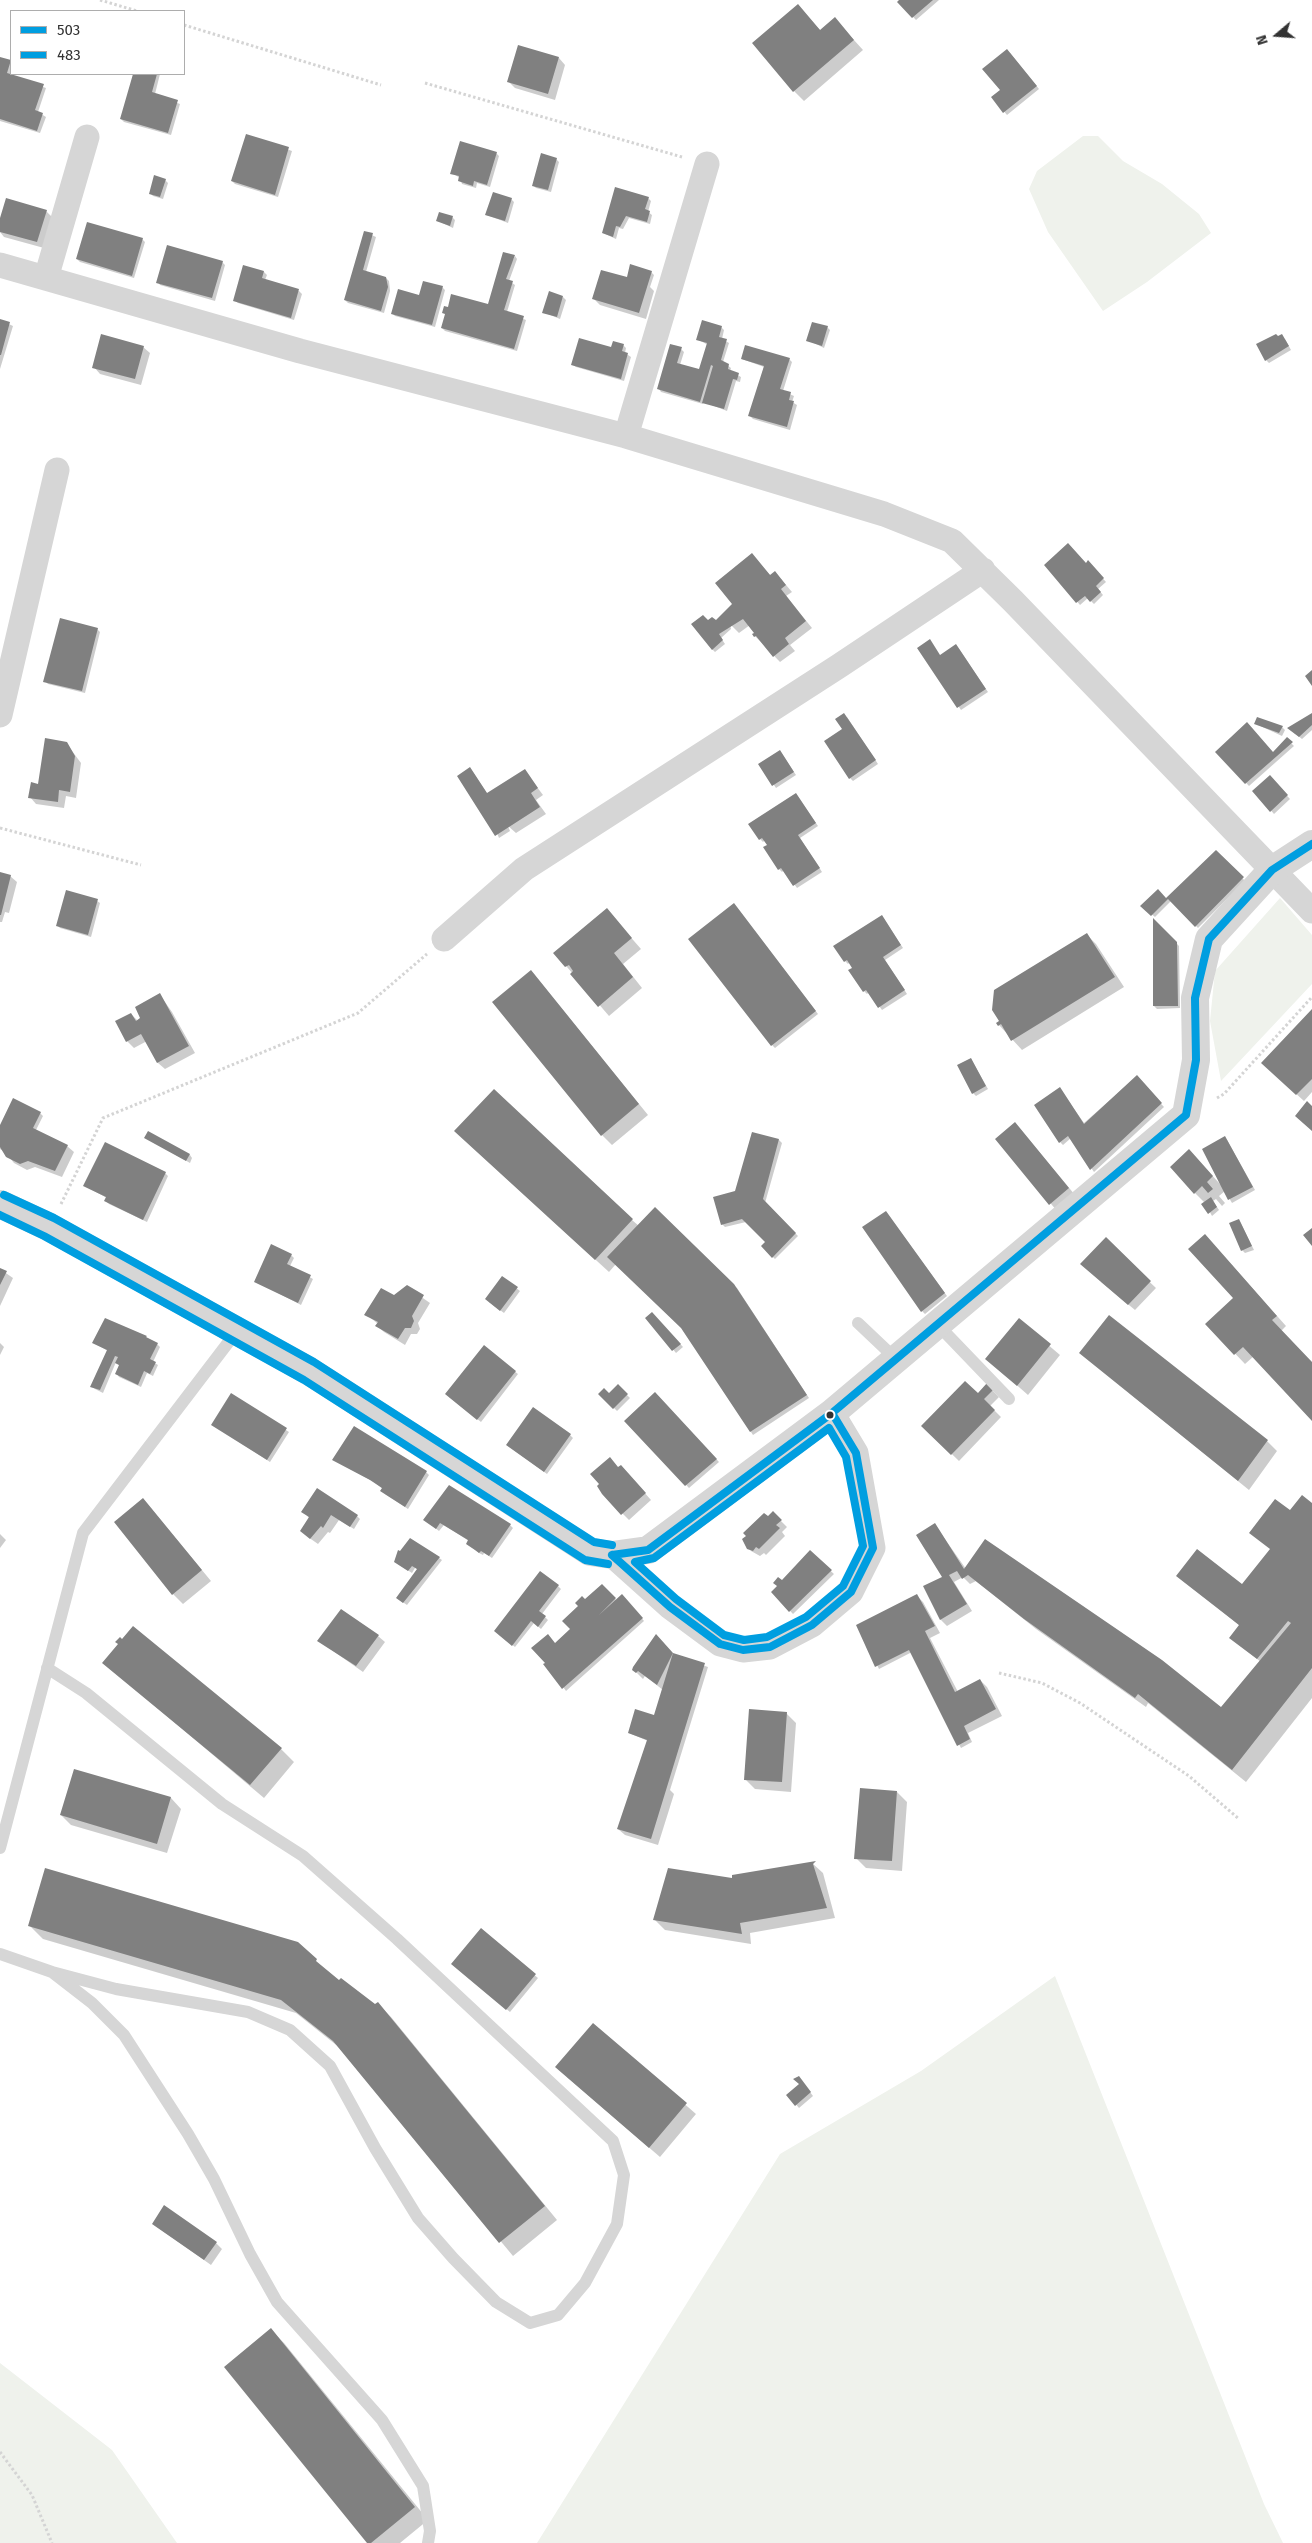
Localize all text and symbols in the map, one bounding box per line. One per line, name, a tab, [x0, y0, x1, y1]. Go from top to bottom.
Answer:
legend	[10, 10, 185, 75]
north arrow	[1252, 10, 1302, 60]
text: 503	[57, 21, 80, 39]
text: N	[1253, 33, 1272, 47]
text: 483	[57, 46, 81, 64]
unlabelled marker	[825, 1410, 835, 1420]

